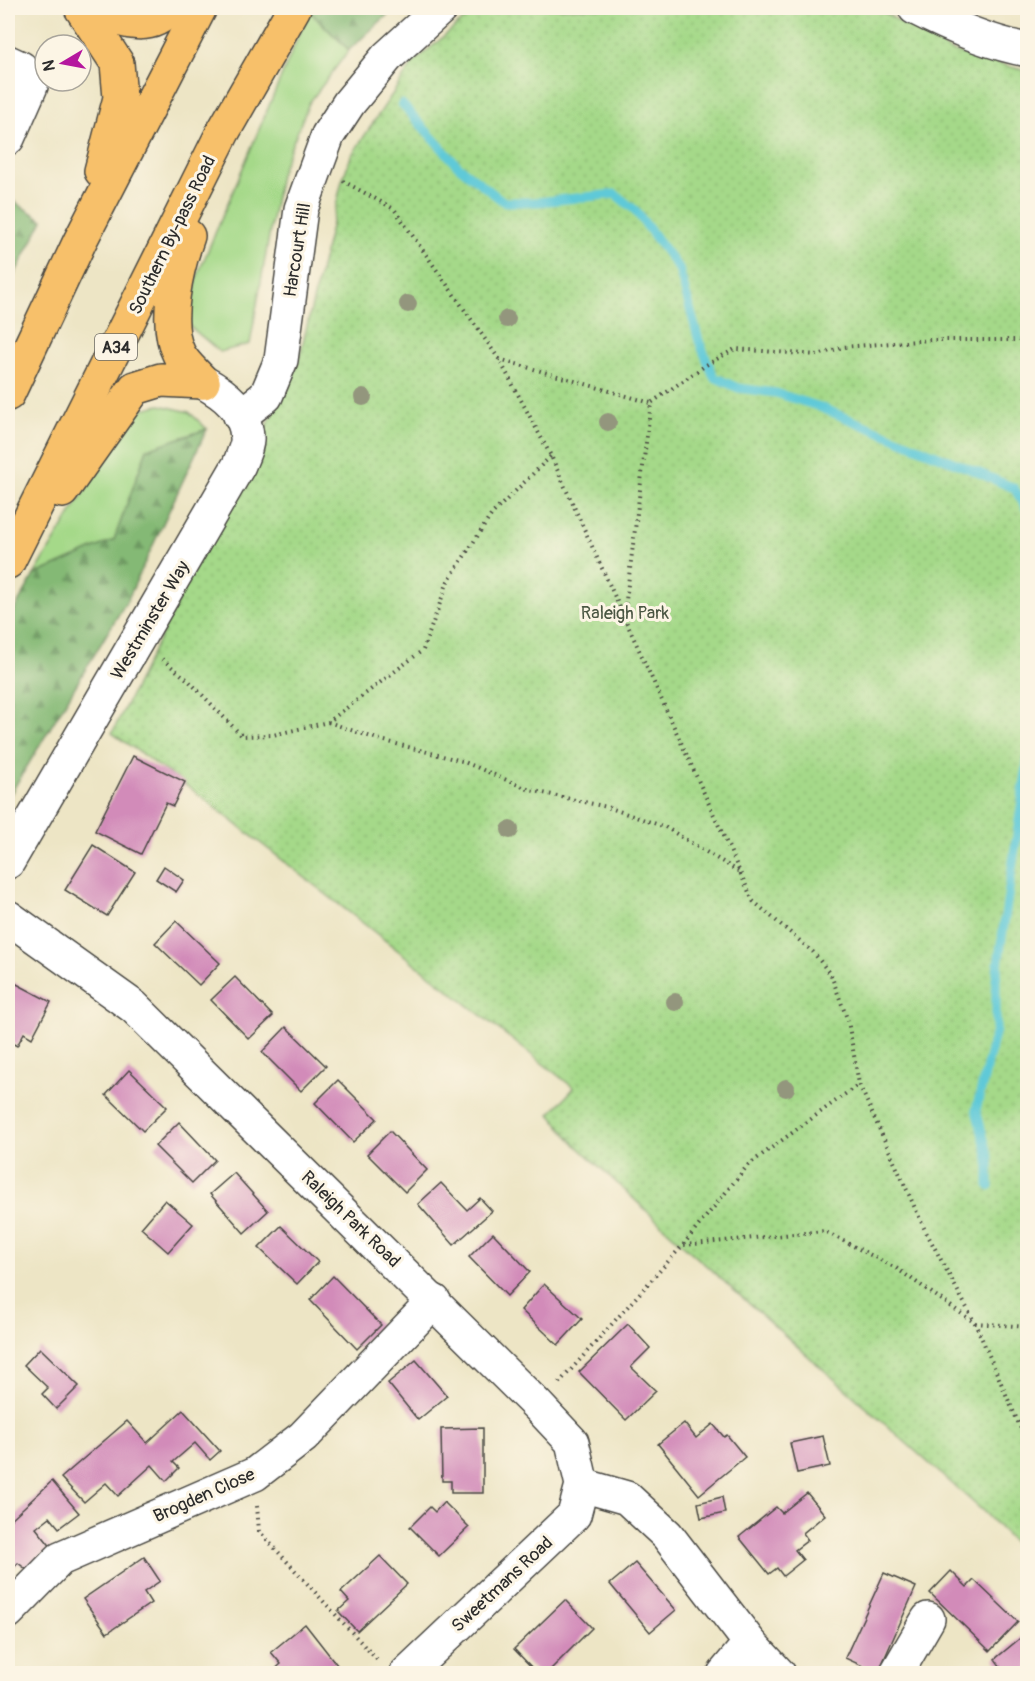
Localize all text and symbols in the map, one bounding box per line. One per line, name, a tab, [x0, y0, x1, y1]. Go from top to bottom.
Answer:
north arrow	[33, 33, 93, 93]
text: N	[38, 58, 60, 72]
street label: Southern By-pass Road	[124, 152, 221, 318]
street label: Harcourt Hill	[279, 201, 316, 299]
road number: A34	[95, 334, 137, 360]
street label: Westminster Way	[106, 557, 195, 684]
park label: Raleigh Park	[581, 602, 670, 625]
street label: Raleigh Park Road	[296, 1166, 405, 1273]
street label: Brogden Close	[150, 1463, 259, 1528]
street label: Sweetmans Road	[447, 1531, 558, 1637]

